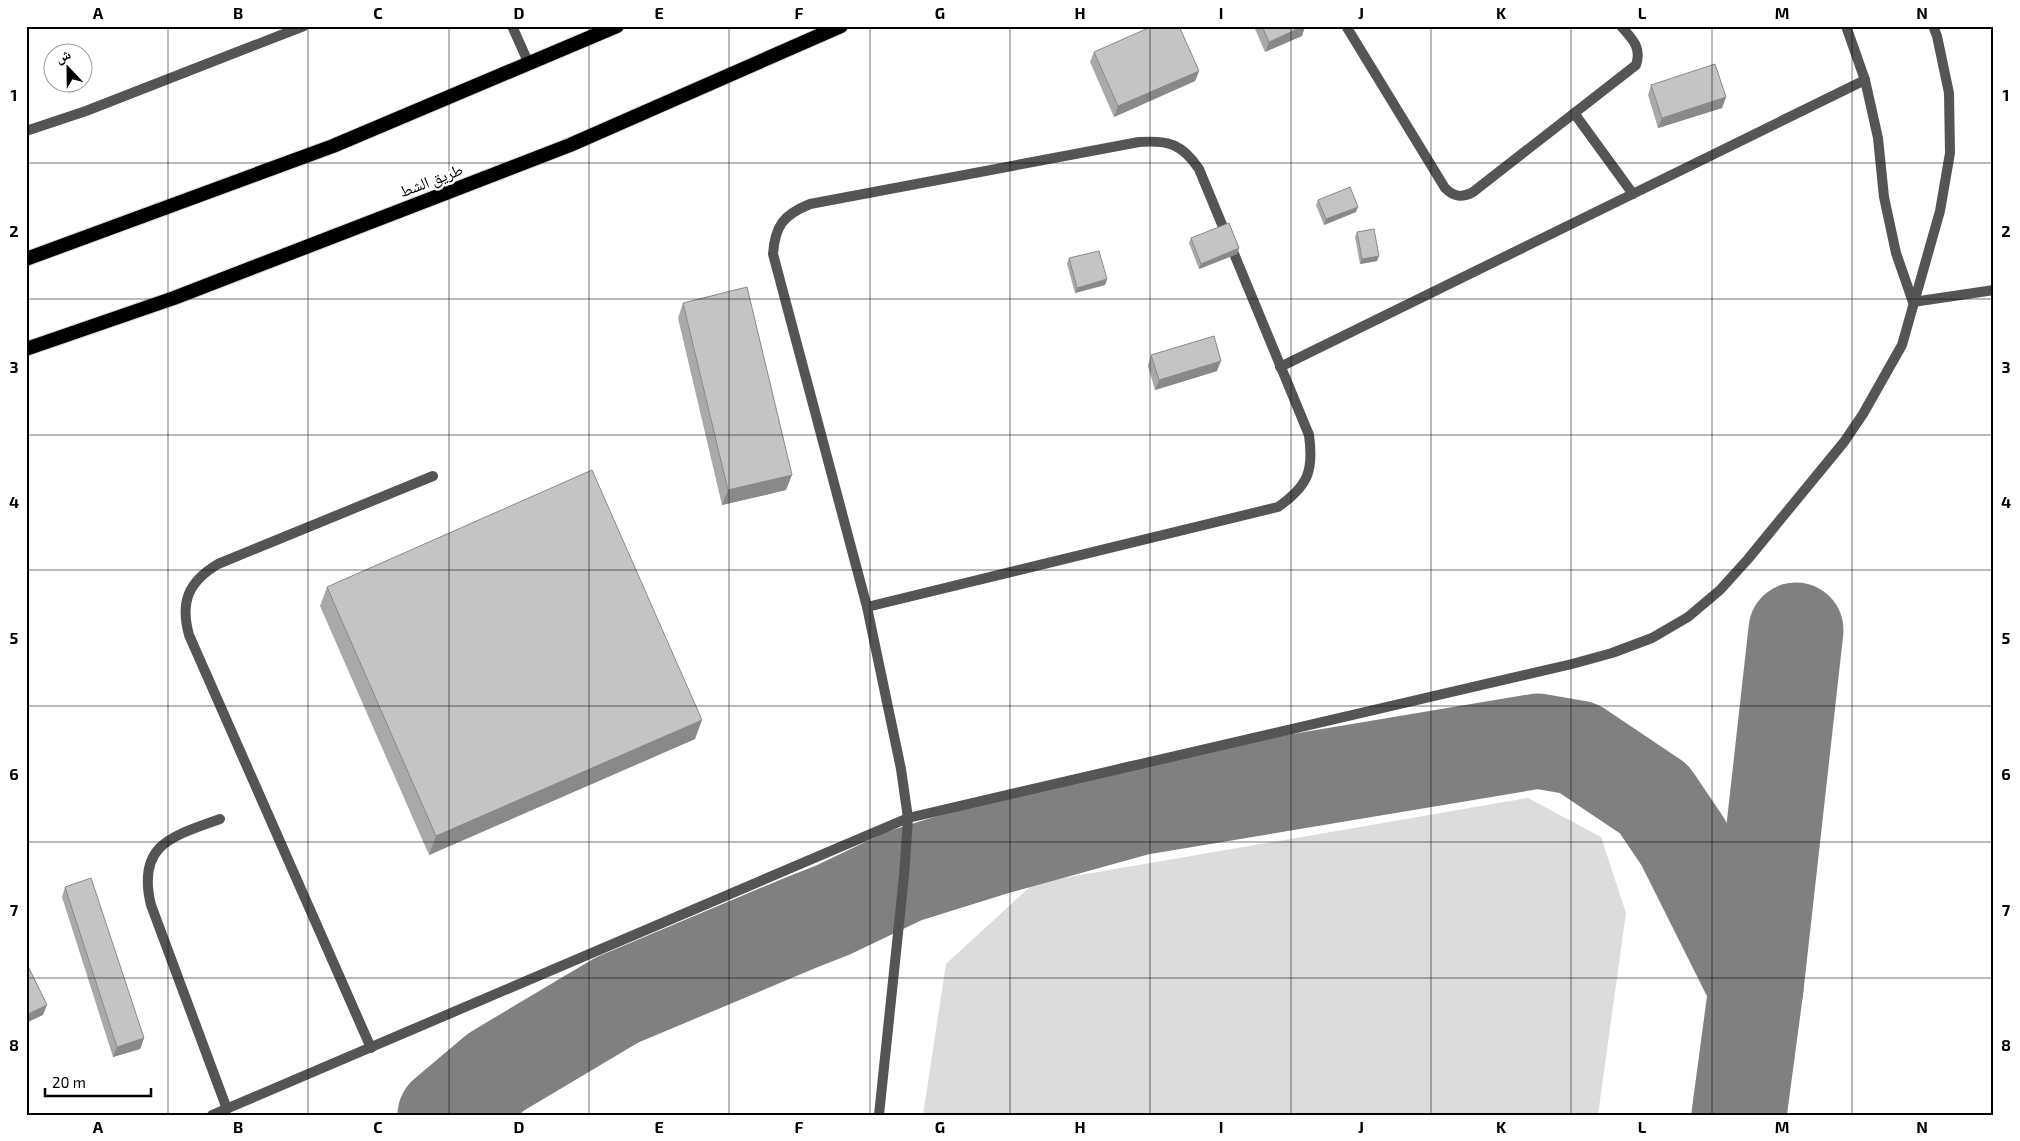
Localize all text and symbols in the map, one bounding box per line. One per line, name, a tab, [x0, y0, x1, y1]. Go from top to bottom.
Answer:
text: A	[93, 3, 104, 22]
text: B	[233, 3, 243, 22]
text: C	[373, 3, 383, 22]
text: D	[514, 3, 525, 22]
text: E	[654, 3, 664, 22]
text: F	[795, 3, 804, 22]
text: G	[935, 3, 945, 22]
text: H	[1074, 3, 1086, 22]
text: I	[1219, 3, 1223, 22]
text: J	[1358, 3, 1364, 22]
text: K	[1496, 3, 1507, 22]
text: L	[1638, 3, 1647, 22]
text: M	[1775, 3, 1789, 22]
text: N	[1916, 3, 1928, 22]
north arrow	[42, 42, 92, 92]
text: ش	[53, 45, 74, 67]
text: 1	[11, 85, 17, 104]
text: 1	[2003, 85, 2009, 104]
street label: طريق الشط	[396, 159, 466, 202]
text: 2	[9, 221, 19, 240]
text: 2	[2001, 221, 2011, 240]
text: 3	[9, 357, 19, 376]
text: 3	[2001, 357, 2011, 376]
text: 4	[9, 492, 19, 511]
text: 4	[2001, 492, 2011, 511]
text: 5	[10, 628, 19, 647]
text: 5	[2002, 628, 2011, 647]
text: 6	[9, 764, 19, 783]
text: 6	[2001, 764, 2011, 783]
text: 7	[10, 900, 19, 919]
text: 7	[2002, 900, 2011, 919]
text: 8	[9, 1035, 19, 1054]
text: 8	[2001, 1035, 2011, 1054]
scale bar	[45, 1066, 151, 1098]
text: 20 m	[52, 1073, 86, 1091]
text: A	[93, 1117, 104, 1136]
text: B	[233, 1117, 243, 1136]
text: C	[373, 1117, 383, 1136]
text: D	[514, 1117, 525, 1136]
text: E	[654, 1117, 664, 1136]
text: F	[795, 1117, 804, 1136]
text: G	[935, 1117, 945, 1136]
text: H	[1074, 1117, 1086, 1136]
text: I	[1219, 1117, 1223, 1136]
text: J	[1358, 1117, 1364, 1136]
text: K	[1496, 1117, 1507, 1136]
text: L	[1638, 1117, 1647, 1136]
text: M	[1775, 1117, 1789, 1136]
text: N	[1916, 1117, 1928, 1136]

